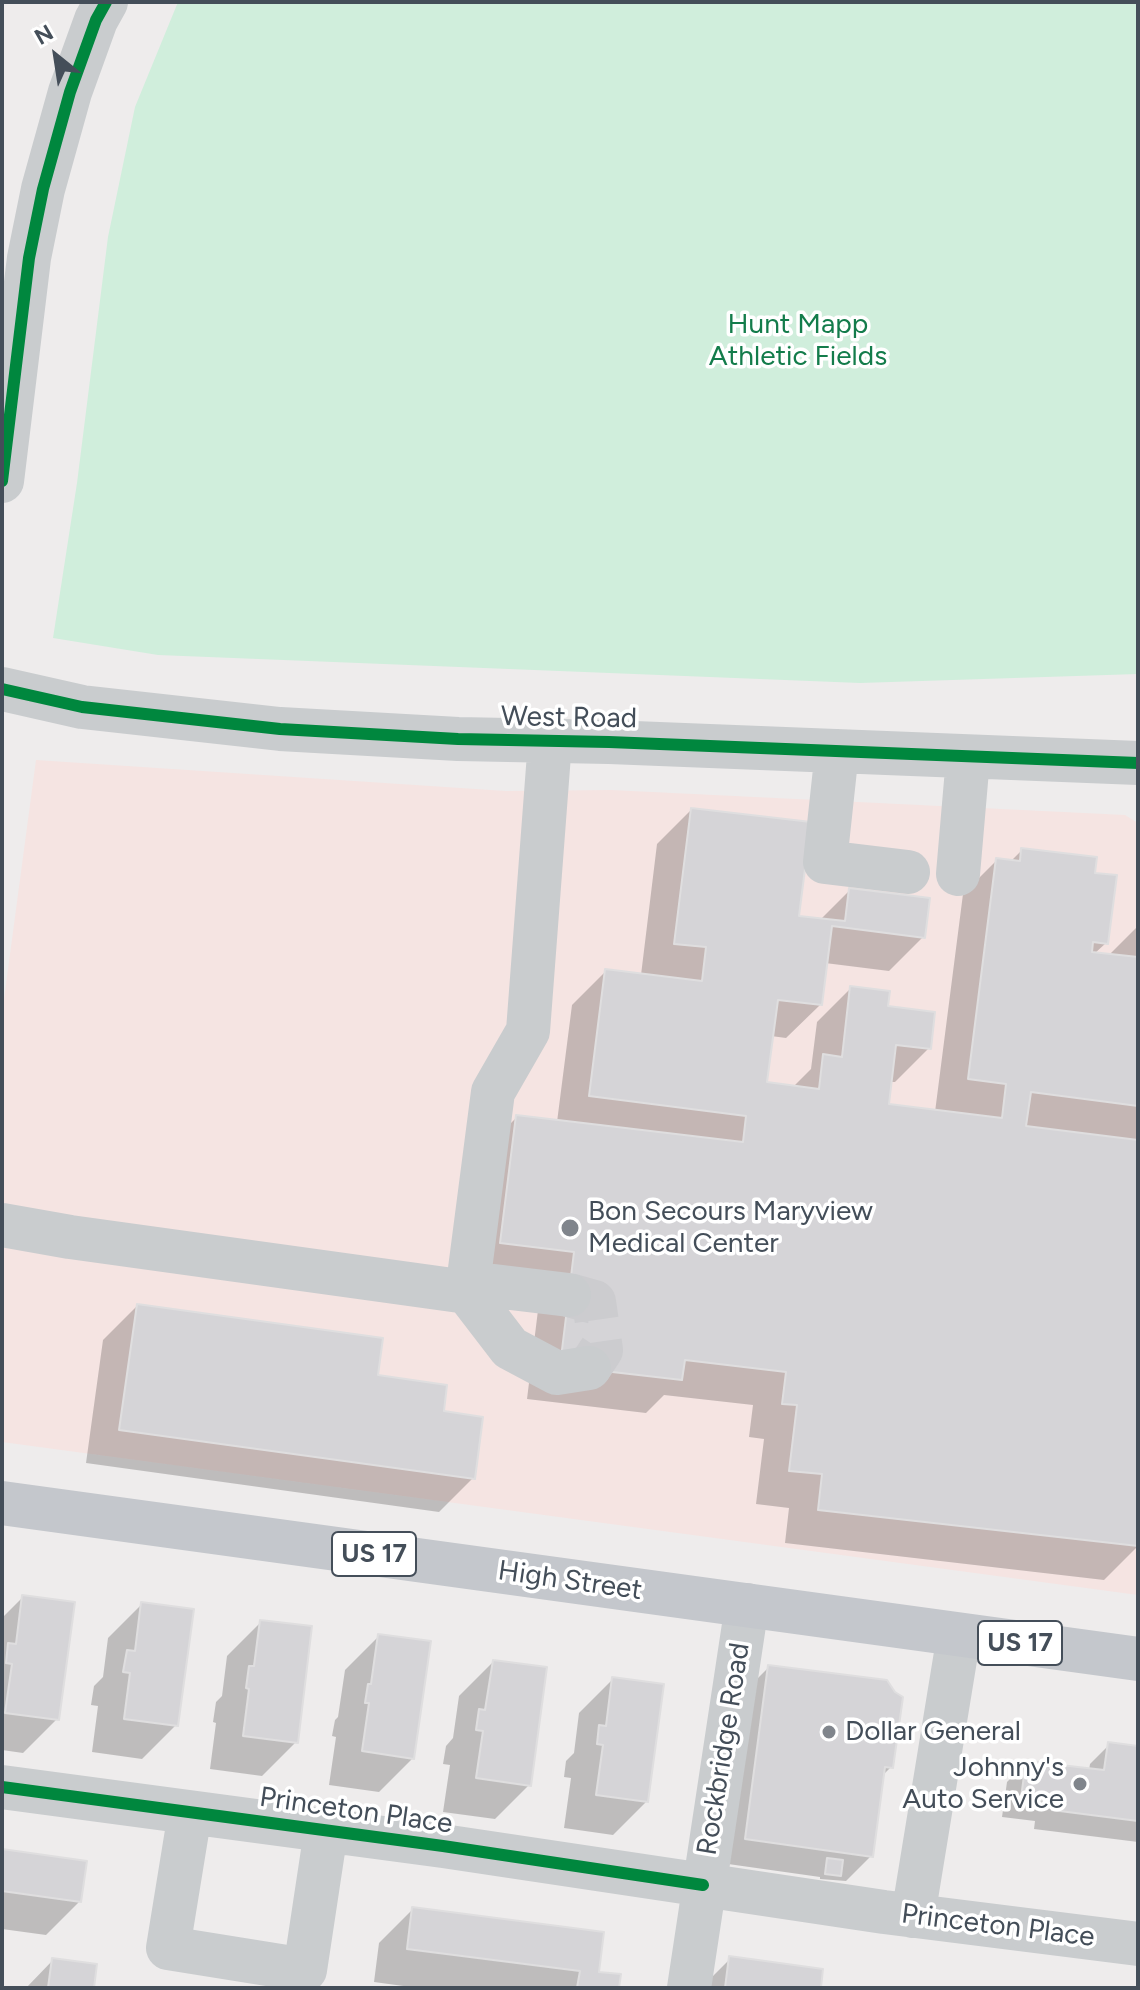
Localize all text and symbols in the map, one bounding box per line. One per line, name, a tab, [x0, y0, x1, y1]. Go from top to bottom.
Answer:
north arrow	[16, 16, 96, 96]
text: N	[30, 19, 58, 51]
park label: Hunt Mapp Athletic Fields	[709, 308, 887, 374]
street label: West Road	[501, 700, 637, 736]
place label: Bon Secours Maryview Medical Center	[588, 1195, 873, 1261]
marker: Bon Secours Maryview Medical Center	[559, 1217, 581, 1239]
road number: US 17	[332, 1532, 416, 1576]
street label: High Street	[496, 1554, 644, 1608]
road number: US 17	[978, 1621, 1062, 1665]
street label: Rockbridge Road	[691, 1641, 757, 1857]
place label: Dollar General	[845, 1715, 1021, 1749]
marker: Dollar General	[820, 1723, 838, 1741]
place label: Johnny's Auto Service	[902, 1751, 1064, 1817]
marker: Johnny's Auto Service	[1071, 1775, 1089, 1793]
street label: Princeton Place	[257, 1781, 455, 1841]
street label: Princeton Place	[899, 1897, 1097, 1955]

